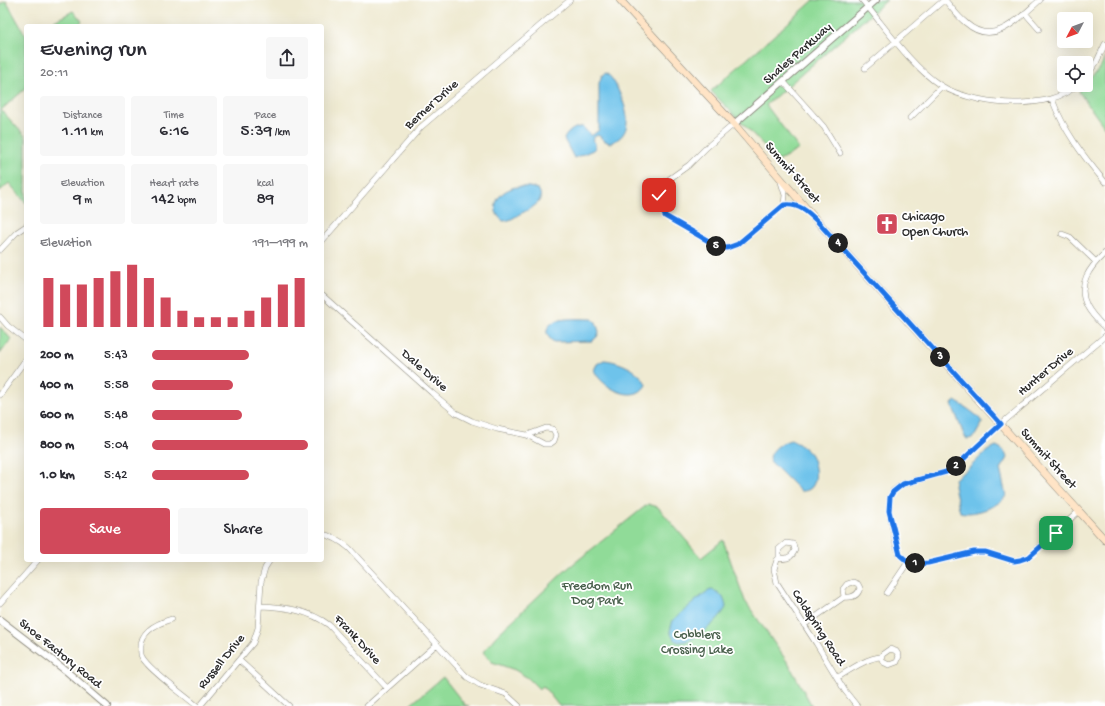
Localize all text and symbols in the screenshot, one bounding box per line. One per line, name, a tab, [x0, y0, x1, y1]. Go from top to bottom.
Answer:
north arrow	[1057, 12, 1093, 48]
map controls	[1057, 12, 1093, 92]
street label: Shales Parkway	[761, 20, 836, 88]
button: share	[266, 37, 308, 79]
text: Evening run	[40, 38, 147, 64]
button: locate	[1057, 56, 1093, 92]
text: 20:11	[40, 66, 68, 81]
street label: Berner Drive	[401, 77, 462, 134]
text: Distance	[63, 110, 102, 122]
text: Time	[164, 110, 184, 122]
text: Pace	[255, 110, 276, 122]
text: 1.11	[62, 122, 88, 142]
text: 6:16	[159, 122, 189, 142]
text: 5:39	[241, 122, 272, 142]
text: km	[88, 127, 103, 139]
text: /km	[272, 127, 290, 139]
street label: Summit Street	[761, 139, 824, 208]
text: Elevation	[61, 178, 105, 190]
text: Heart rate	[149, 178, 199, 190]
text: kcal	[257, 178, 274, 190]
pin	[642, 178, 676, 212]
icon: check	[648, 184, 670, 206]
text: 9	[73, 190, 82, 210]
text: 142	[152, 190, 175, 210]
text: 89	[256, 190, 274, 210]
text: m	[82, 195, 92, 207]
text: bpm	[175, 195, 196, 207]
place label: Chicago Open Church	[902, 210, 968, 240]
church icon: Chicago Open Church	[874, 211, 900, 237]
pin: 4	[828, 233, 848, 253]
text: Elevation	[40, 236, 92, 251]
text: 191–199 m	[252, 236, 308, 251]
pin: 5	[706, 236, 726, 256]
text: 4	[835, 237, 841, 249]
text: 5	[713, 240, 719, 252]
street label: Hunter Drive	[1015, 344, 1077, 400]
street label: Dale Drive	[397, 346, 451, 395]
pin: 3	[930, 347, 950, 367]
text: 200 m	[40, 348, 73, 363]
text: 5:43	[104, 348, 128, 363]
text: 3	[937, 351, 943, 363]
text: 400 m	[40, 378, 73, 393]
text: 5:58	[104, 378, 129, 393]
text: 600 m	[40, 408, 74, 423]
text: 5:48	[104, 408, 128, 423]
street label: Summit Street	[1017, 426, 1080, 494]
text: 800 m	[40, 438, 74, 453]
text: 5:04	[104, 438, 128, 453]
pin: 2	[946, 456, 966, 476]
text: 2	[953, 460, 959, 472]
text: 1.0 km	[40, 468, 75, 483]
text: 5:42	[104, 468, 127, 483]
button: Save	[40, 508, 170, 554]
button: Share	[178, 508, 308, 554]
pin	[1039, 516, 1073, 550]
icon: arrive	[1045, 522, 1067, 544]
pin: 1	[905, 553, 925, 573]
text: 1	[913, 557, 917, 569]
park label: Freedom Run Dog Park	[561, 579, 633, 609]
street label: Coldspring Road	[788, 587, 849, 670]
street label: Frank Drive	[330, 612, 384, 668]
street label: Shoe Factory Road	[15, 616, 106, 693]
park label: Cobblers Crossing Lake	[661, 628, 733, 658]
street label: Russell Drive	[195, 631, 249, 692]

